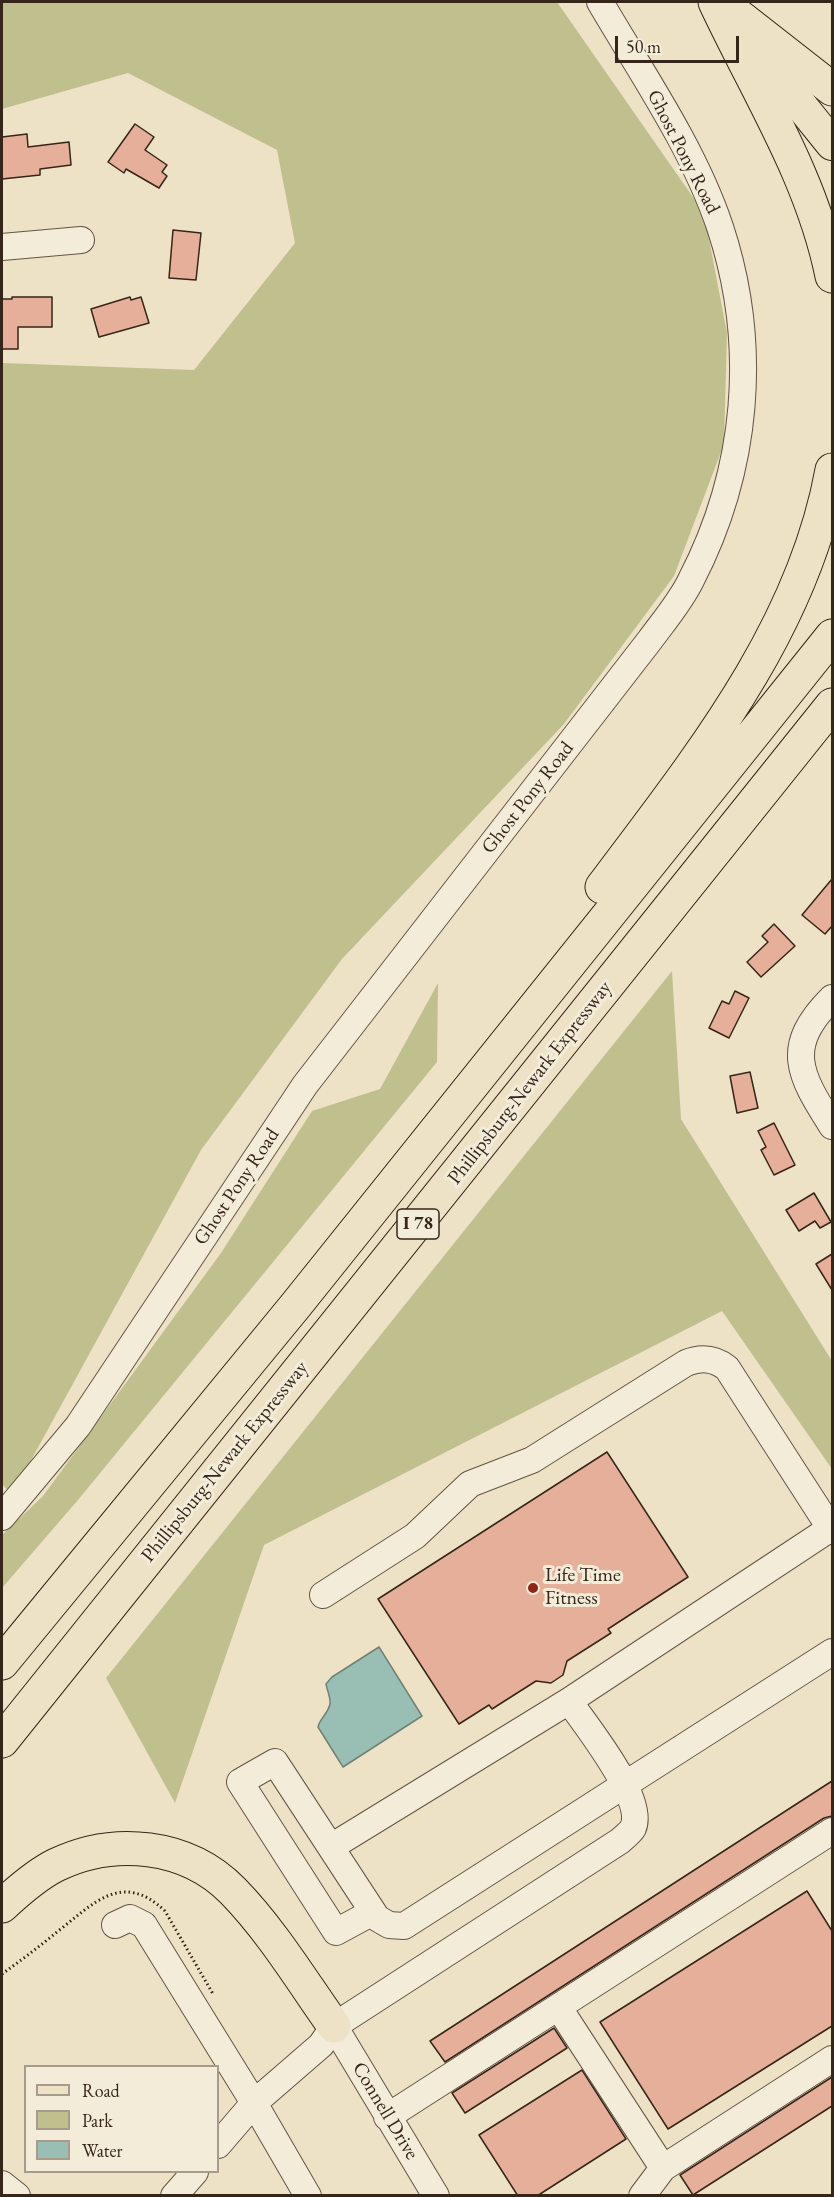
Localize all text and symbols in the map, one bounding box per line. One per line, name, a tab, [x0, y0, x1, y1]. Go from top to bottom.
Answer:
scale bar	[618, 24, 742, 62]
text: 50 m	[626, 35, 661, 58]
street label: Ghost Pony Road	[641, 86, 725, 218]
street label: Ghost Pony Road	[477, 737, 579, 859]
street label: Phillipsburg-Newark Expressway	[443, 976, 617, 1190]
street label: Ghost Pony Road	[189, 1124, 285, 1250]
road number: I 78	[397, 1209, 439, 1239]
street label: Phillipsburg-Newark Expressway	[136, 1357, 314, 1567]
place label: Life Time Fitness	[545, 1564, 621, 1611]
marker: Life Time Fitness	[526, 1581, 540, 1595]
street label: Connell Drive	[347, 2058, 423, 2164]
legend	[24, 2065, 219, 2173]
text: Road	[82, 2079, 120, 2102]
text: Park	[82, 2109, 113, 2132]
text: Water	[82, 2139, 123, 2162]

